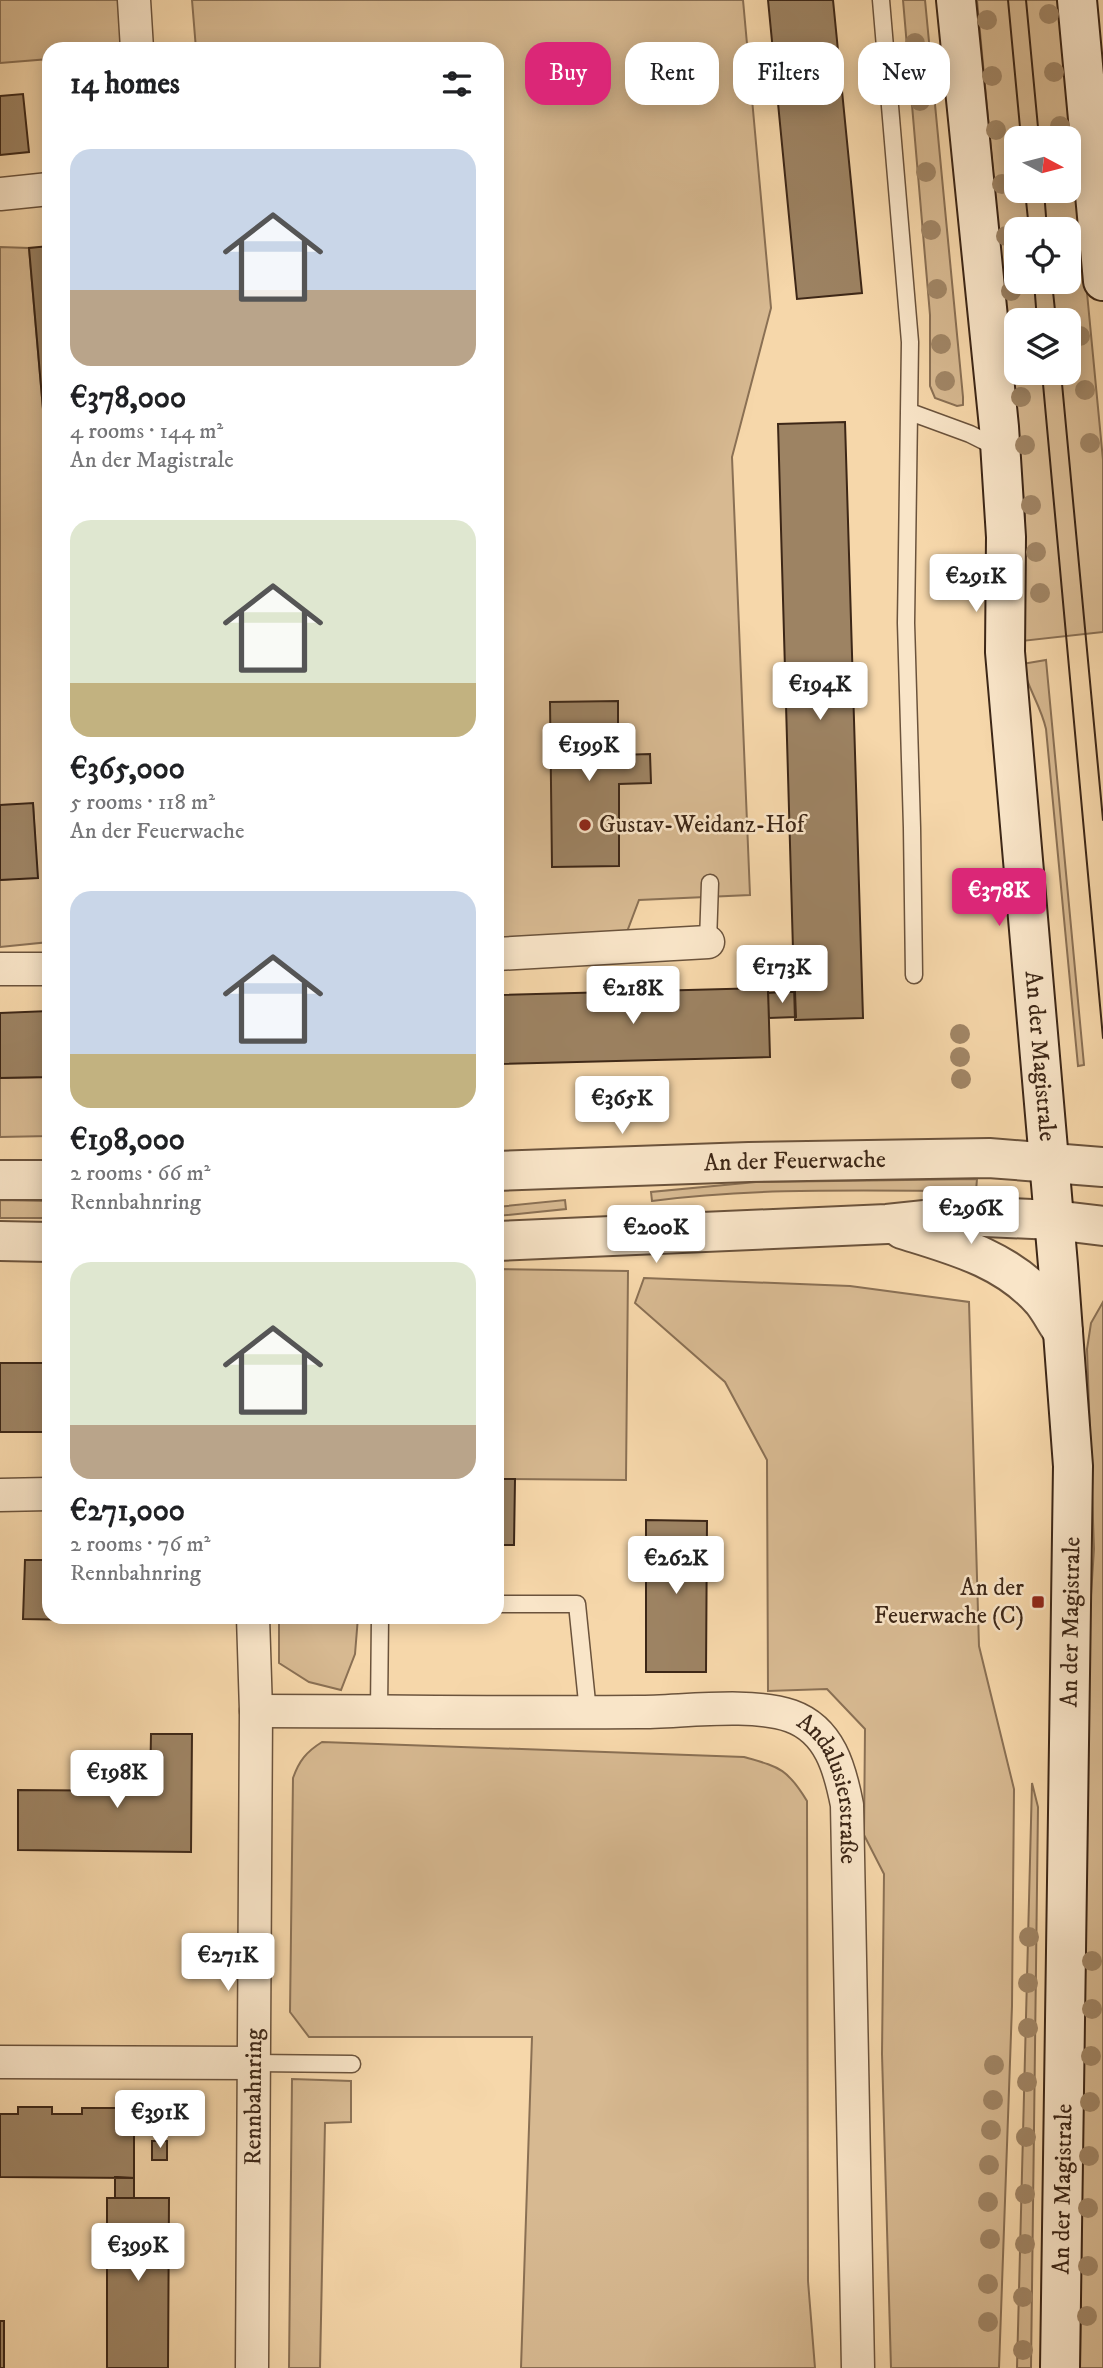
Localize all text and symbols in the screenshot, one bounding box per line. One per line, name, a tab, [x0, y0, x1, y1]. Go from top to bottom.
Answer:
chip: Buy	[525, 42, 611, 105]
chip: Rent	[625, 42, 719, 105]
chip: Filters	[733, 42, 844, 105]
chip: New	[858, 42, 950, 105]
icon: filters	[438, 65, 476, 103]
text: 14 homes	[70, 66, 180, 103]
north arrow	[1004, 126, 1082, 203]
map controls	[1004, 126, 1081, 385]
icon: home	[210, 194, 336, 320]
button: locate	[1004, 217, 1081, 294]
button: layers	[1004, 308, 1081, 385]
text: €378,000	[70, 380, 186, 417]
text: 4 rooms · 144 m²	[70, 417, 223, 446]
text: An der Magistrale	[70, 446, 234, 475]
pin: €291K	[927, 554, 1025, 614]
text: €291K	[946, 562, 1006, 591]
icon: home	[210, 565, 336, 691]
pin: €194K	[771, 662, 869, 722]
text: €194K	[789, 670, 851, 699]
pin: €199K	[540, 724, 638, 783]
text: €199K	[559, 731, 619, 760]
text: €365,000	[70, 751, 185, 788]
text: 5 rooms · 118 m²	[70, 788, 215, 817]
place label: Gustav-Weidanz-Hof	[599, 810, 808, 840]
text: An der Feuerwache	[70, 817, 244, 846]
marker: Gustav-Weidanz-Hof	[577, 817, 593, 833]
pin: €378K	[950, 869, 1048, 928]
text: €378K	[968, 876, 1030, 905]
icon: home	[210, 936, 336, 1062]
pin: €173K	[733, 946, 831, 1005]
text: €173K	[753, 953, 811, 982]
pin: €218K	[584, 967, 682, 1026]
street label: An der Magistrale	[1018, 970, 1062, 1143]
text: €218K	[603, 974, 663, 1003]
pin: €365K	[573, 1076, 671, 1136]
text: €365K	[591, 1084, 653, 1113]
text: €198,000	[70, 1122, 185, 1159]
street label: An der Feuerwache	[703, 1145, 886, 1179]
text: 2 rooms · 66 m²	[70, 1159, 210, 1188]
pin: €296K	[922, 1186, 1020, 1246]
text: Rennbahnring	[70, 1188, 201, 1217]
text: €296K	[939, 1194, 1003, 1223]
pin: €200K	[607, 1206, 705, 1265]
text: €200K	[623, 1213, 689, 1242]
icon: home	[210, 1307, 336, 1433]
text: €271,000	[70, 1493, 185, 1530]
text: 2 rooms · 76 m²	[70, 1530, 210, 1559]
pin: €262K	[627, 1536, 725, 1596]
street label: An der Magistrale	[1055, 1536, 1087, 1708]
text: €262K	[644, 1544, 708, 1573]
text: Rennbahnring	[70, 1559, 201, 1588]
place label: An der Feuerwache (C)	[874, 1573, 1024, 1631]
marker: An der Feuerwache (C)	[1030, 1594, 1046, 1610]
street label: Andalusierstraße	[791, 1706, 863, 1865]
pin: €198K	[68, 1750, 166, 1810]
text: €198K	[86, 1758, 148, 1787]
pin: €271K	[179, 1934, 277, 1993]
text: €271K	[198, 1941, 258, 1970]
street label: Rennbahnring	[238, 2028, 269, 2166]
pin: €391K	[111, 2090, 209, 2150]
text: €391K	[131, 2098, 189, 2127]
street label: An der Magistrale	[1047, 2103, 1079, 2275]
pin: €399K	[89, 2224, 187, 2283]
text: €399K	[107, 2231, 169, 2260]

